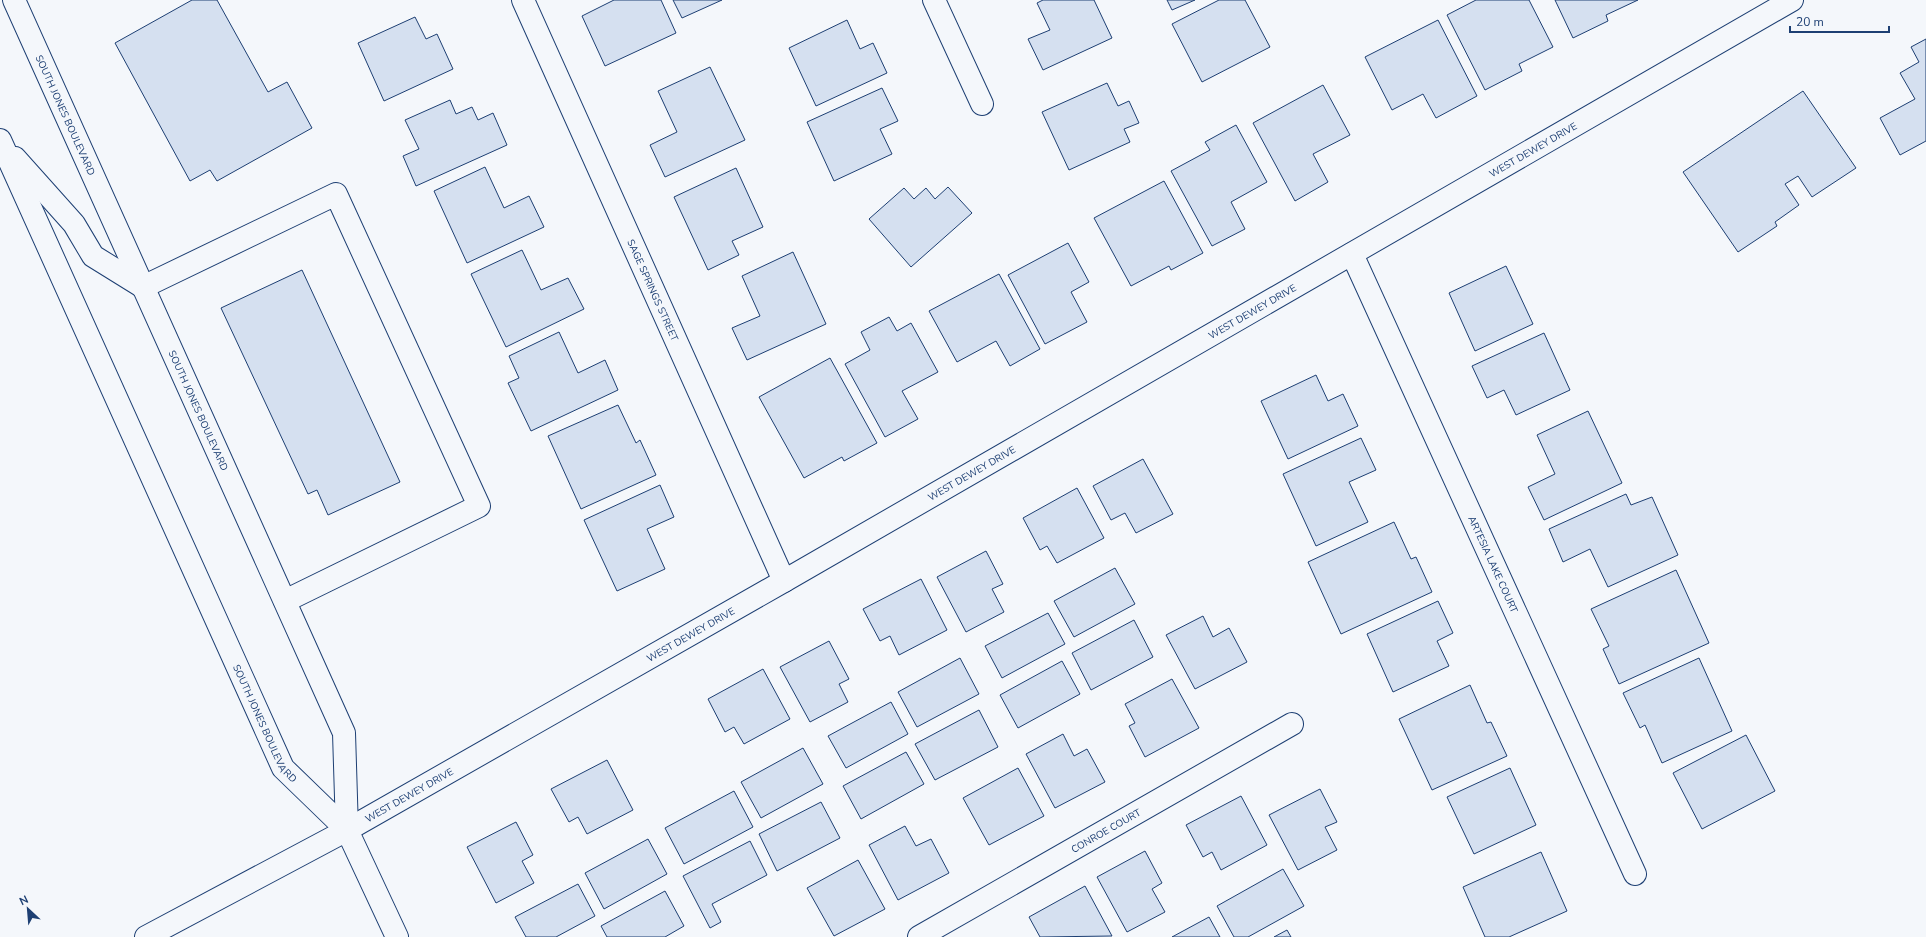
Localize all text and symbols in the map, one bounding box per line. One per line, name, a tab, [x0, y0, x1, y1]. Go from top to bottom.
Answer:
scale bar	[1790, 8, 1889, 34]
text: 20 m	[1796, 14, 1824, 30]
street label: SOUTH JONES BOULEVARD	[32, 53, 98, 178]
street label: WEST DEWEY DRIVE	[1487, 119, 1580, 181]
street label: SAGE SPRINGS STREET	[623, 237, 681, 344]
street label: WEST DEWEY DRIVE	[1206, 281, 1299, 343]
street label: SOUTH JONES BOULEVARD	[165, 348, 231, 473]
street label: WEST DEWEY DRIVE	[925, 443, 1019, 505]
street label: ARTESIA LAKE COURT	[1464, 514, 1521, 615]
street label: WEST DEWEY DRIVE	[644, 604, 738, 666]
street label: SOUTH JONES BOULEVARD	[229, 662, 300, 786]
street label: WEST DEWEY DRIVE	[363, 765, 456, 826]
street label: CONROE COURT	[1069, 806, 1144, 857]
north arrow	[8, 889, 48, 929]
text: N	[17, 892, 31, 909]

